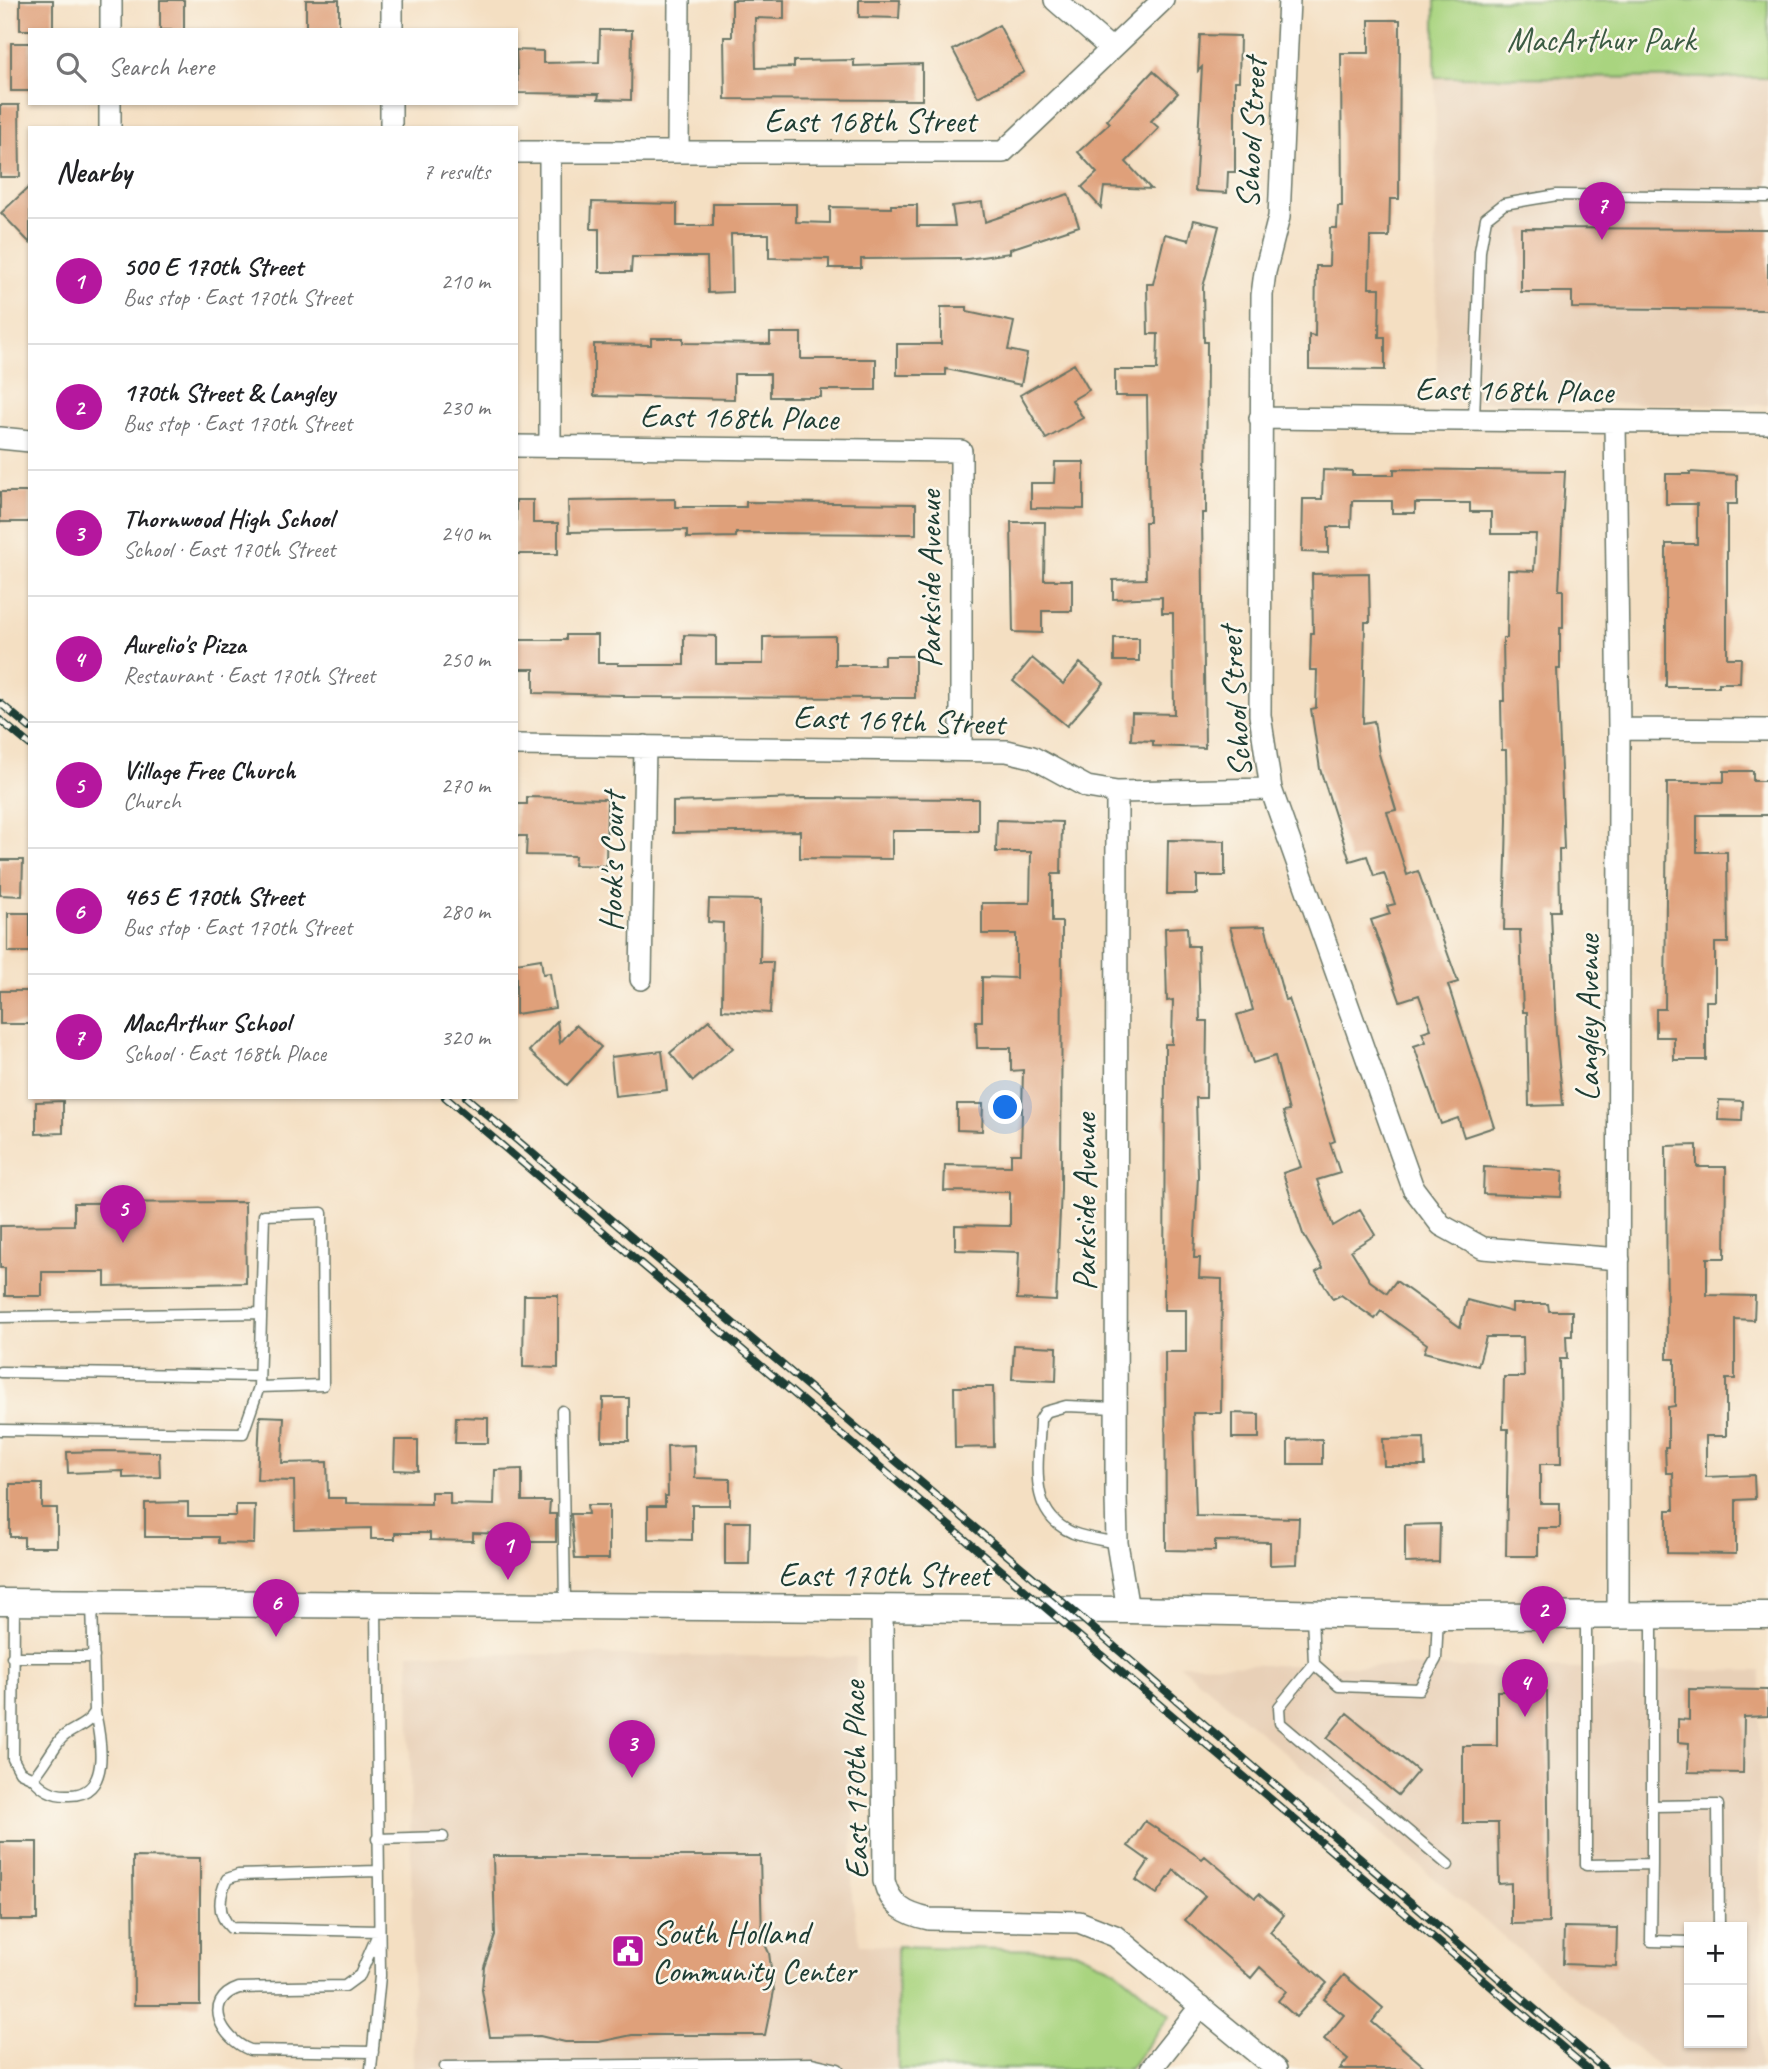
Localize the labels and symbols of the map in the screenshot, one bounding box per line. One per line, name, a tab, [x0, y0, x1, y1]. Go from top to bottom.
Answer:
park label: MacArthur Park	[1507, 19, 1698, 61]
street label: School Street	[1226, 53, 1276, 209]
street label: East 168th Street	[764, 100, 979, 142]
pin: 7	[1579, 182, 1625, 240]
street label: East 168th Place	[1415, 367, 1616, 413]
street label: East 168th Place	[640, 394, 841, 440]
street label: Parkside Avenue	[909, 488, 951, 668]
street label: School Street	[1209, 621, 1261, 779]
street label: East 169th Street	[792, 695, 1009, 745]
street label: Hook's Court	[590, 788, 634, 932]
street label: Langley Avenue	[1567, 932, 1609, 1101]
your location	[988, 1090, 1022, 1124]
street label: Parkside Avenue	[1064, 1111, 1106, 1291]
pin: 5	[100, 1185, 146, 1243]
pin: 1	[485, 1522, 531, 1580]
street label: East 170th Street	[778, 1554, 993, 1596]
pin: 6	[253, 1579, 299, 1637]
pin: 2	[1520, 1586, 1566, 1644]
pin: 4	[1502, 1659, 1548, 1717]
street label: East 170th Place	[832, 1678, 878, 1879]
pin: 3	[609, 1720, 655, 1778]
place label: South Holland Community Center	[652, 1912, 858, 1992]
public building icon: South Holland Community Center	[609, 1932, 647, 1970]

